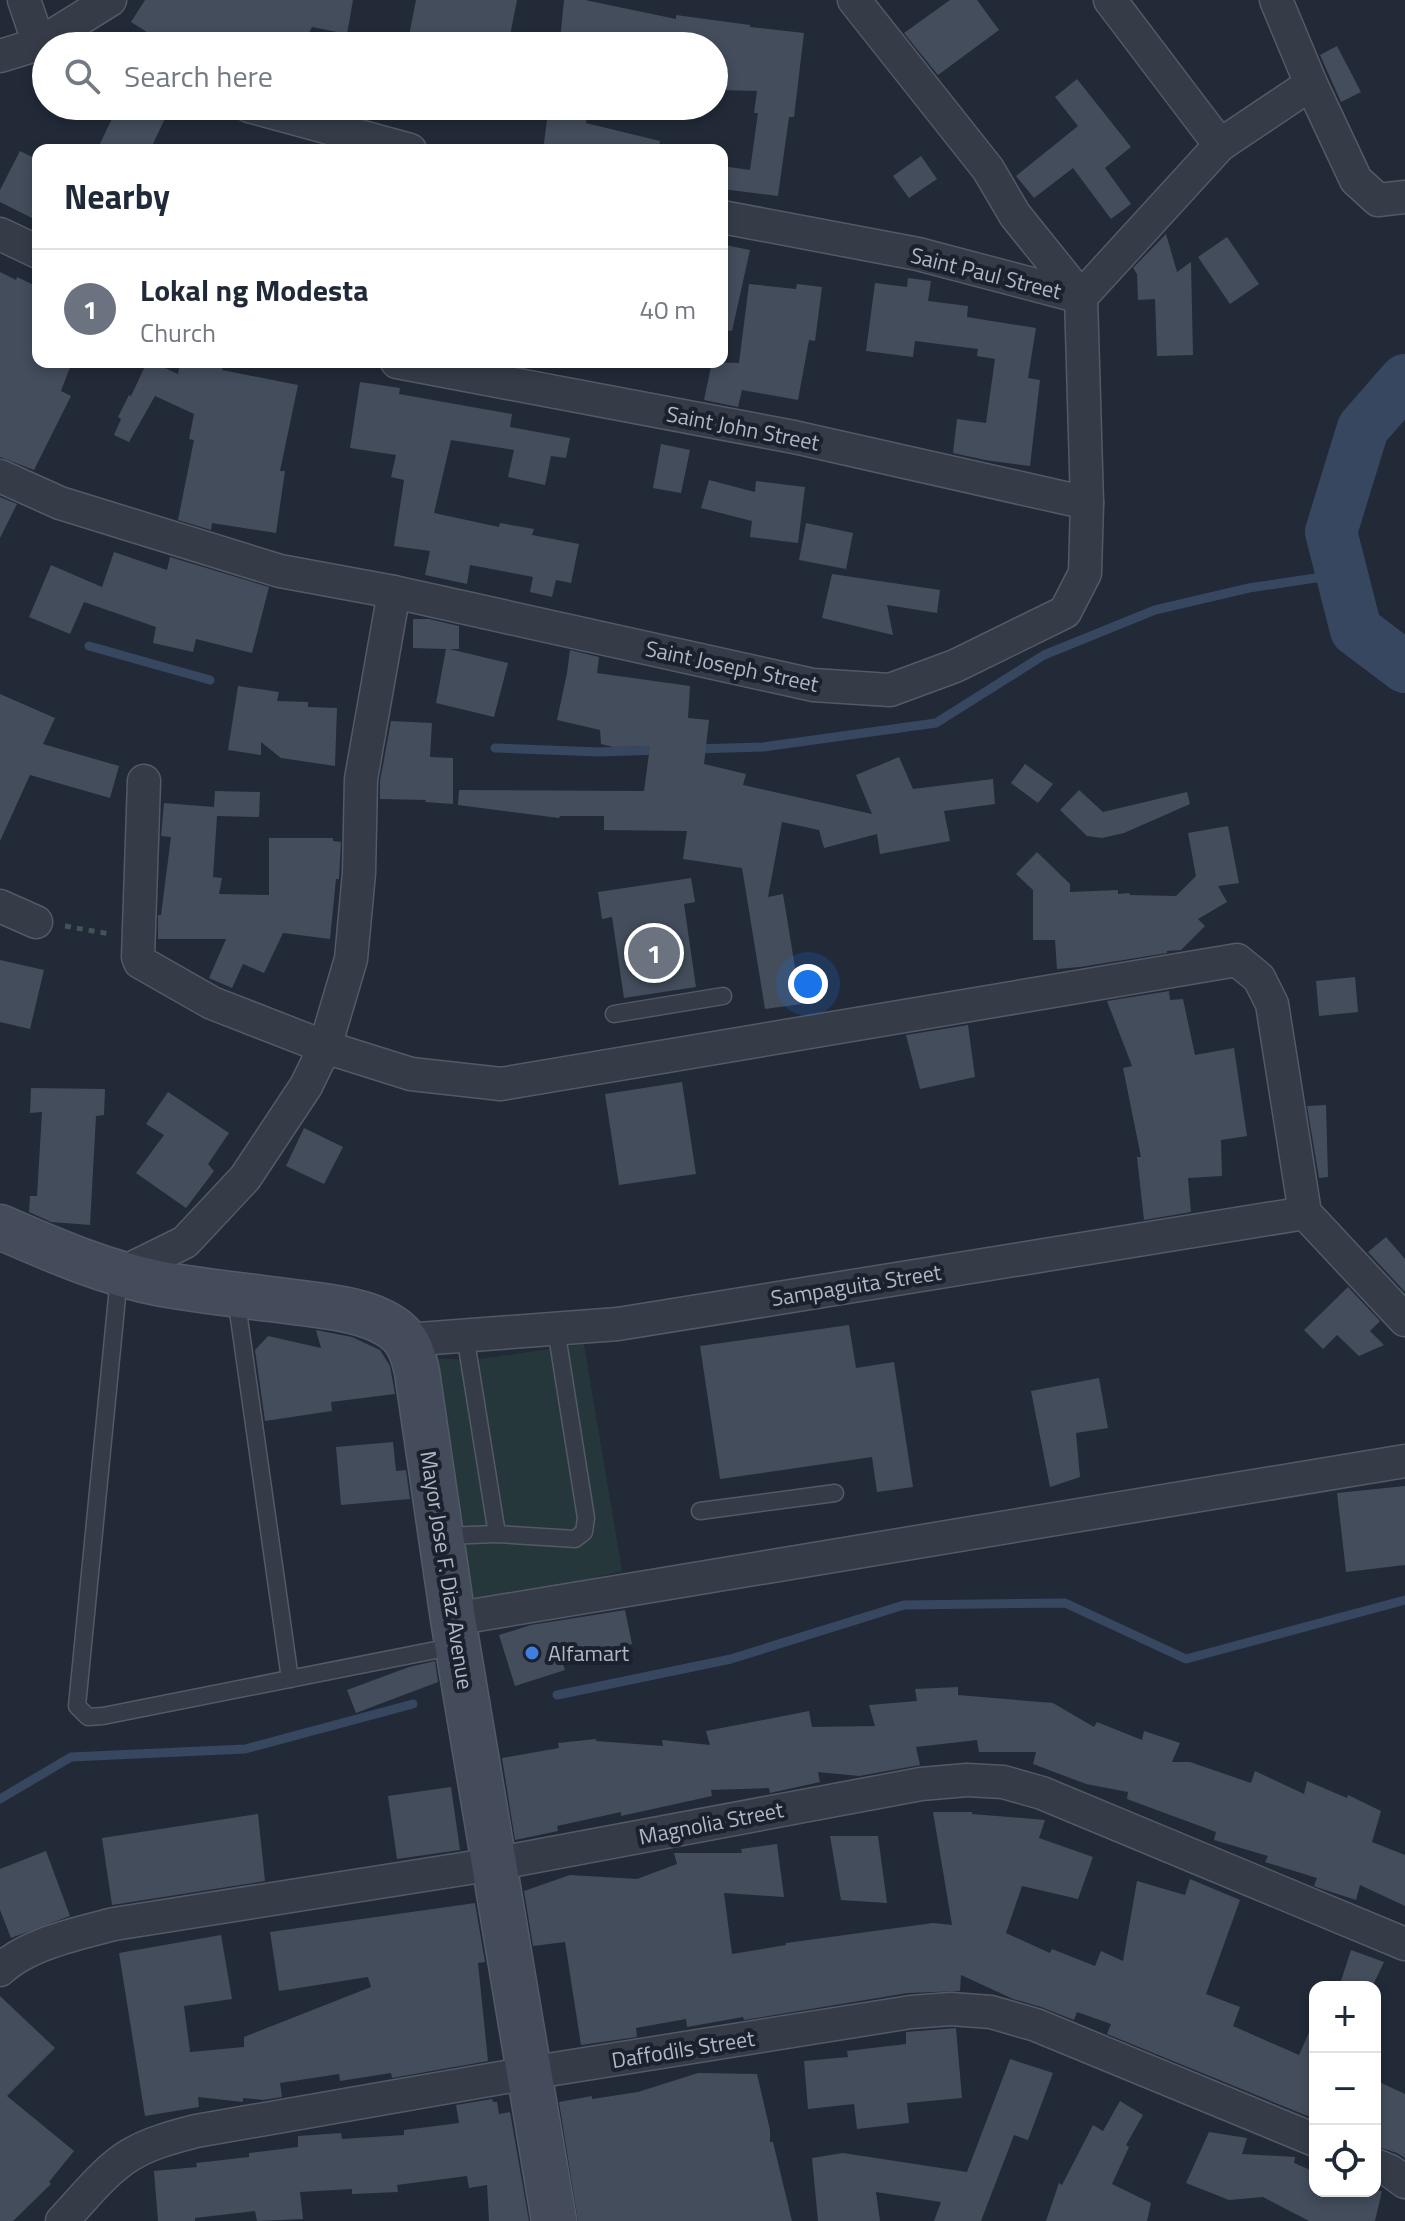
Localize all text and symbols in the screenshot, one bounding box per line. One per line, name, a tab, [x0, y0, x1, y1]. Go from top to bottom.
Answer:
search box	[32, 32, 728, 120]
text: Search here	[124, 53, 273, 99]
icon: search	[60, 54, 104, 98]
text: Nearby	[64, 170, 170, 222]
street label: Saint Paul Street	[907, 238, 1065, 308]
text: Lokal ng Modesta	[140, 267, 369, 313]
text: 1	[83, 290, 97, 329]
text: 40 m	[639, 290, 696, 329]
text: Church	[140, 313, 216, 352]
street label: Saint John Street	[664, 397, 823, 460]
street label: Saint Joseph Street	[642, 631, 822, 701]
pin: 1	[628, 923, 680, 983]
your location	[788, 964, 828, 1004]
street label: Sampaguita Street	[768, 1255, 944, 1315]
street label: Mayor Jose F. Diaz Avenue	[411, 1448, 483, 1692]
place label: Alfamart	[548, 1636, 630, 1670]
marker: Alfamart	[523, 1644, 541, 1662]
street label: Magnolia Street	[636, 1792, 787, 1854]
map controls	[1309, 1981, 1381, 2197]
button: +	[1309, 1981, 1381, 2053]
street label: Daffodils Street	[609, 2021, 757, 2077]
button: −	[1309, 2053, 1381, 2125]
button: locate	[1309, 2125, 1381, 2197]

